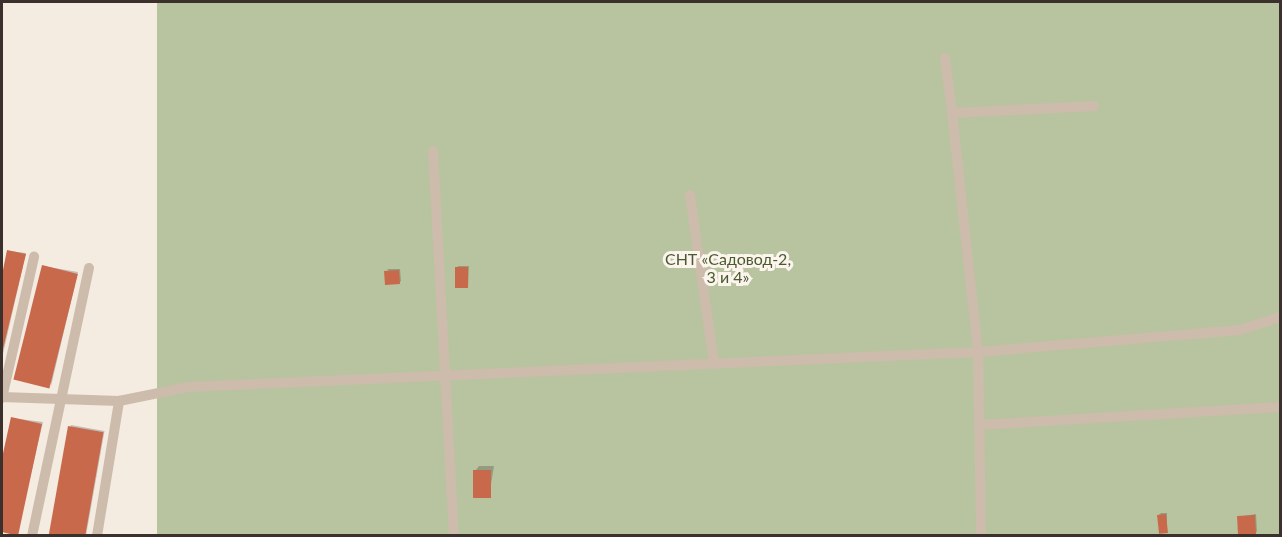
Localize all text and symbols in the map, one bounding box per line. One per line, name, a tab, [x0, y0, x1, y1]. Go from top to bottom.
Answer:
park label: СНТ «Садовод-2, 3 и 4»	[665, 249, 791, 287]

